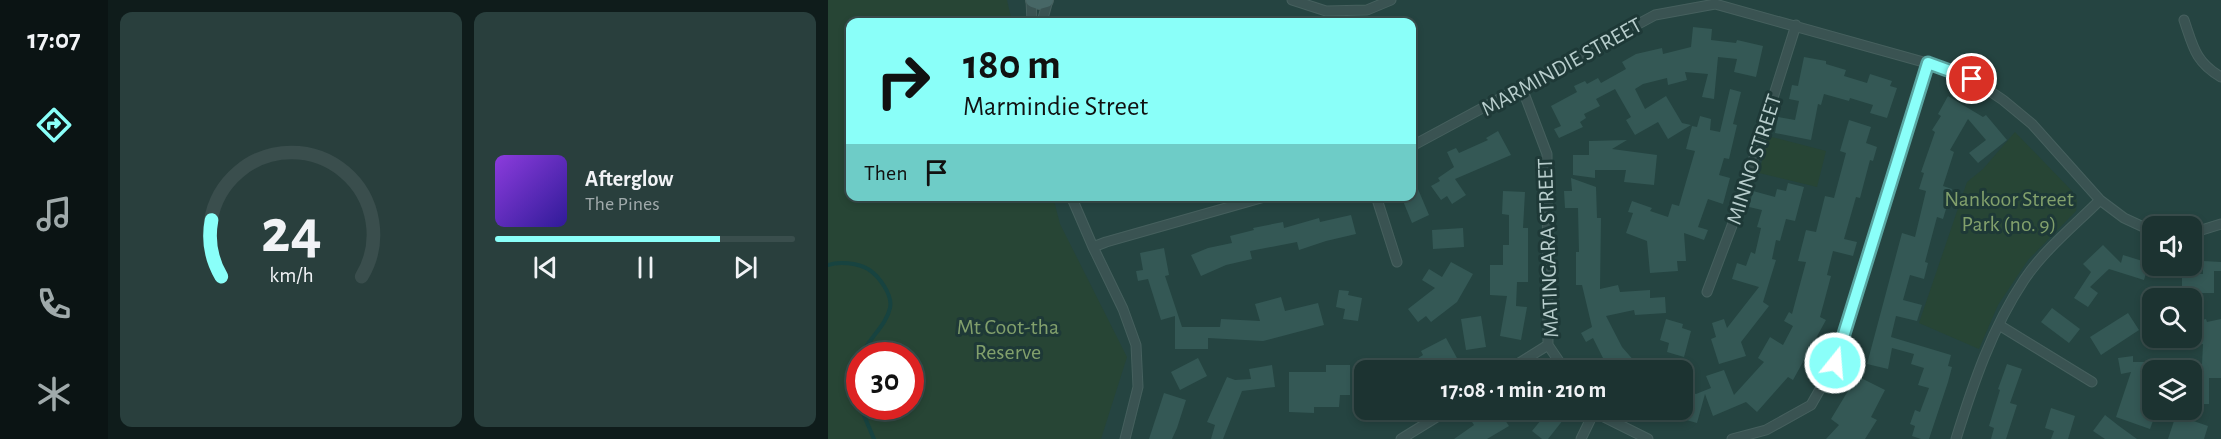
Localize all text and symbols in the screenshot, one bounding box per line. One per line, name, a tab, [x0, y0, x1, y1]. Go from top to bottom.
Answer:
street label: MARMINDIE STREET	[1477, 14, 1646, 120]
text: 17:07	[27, 26, 81, 53]
icon: right	[864, 42, 942, 120]
text: 180 m	[963, 44, 1061, 86]
pin	[1946, 53, 1997, 104]
icon: arrive	[1955, 62, 1988, 95]
street label: MINNO STREET	[1723, 91, 1785, 227]
text: Marmindie Street	[963, 93, 1148, 120]
icon: directions	[33, 104, 75, 146]
icon: arrive	[920, 156, 953, 189]
street label: MATINGARA STREET	[1534, 158, 1562, 338]
text: Then	[864, 162, 908, 184]
text: Afterglow	[585, 168, 673, 190]
park label: Nankoor Street Park (no. 9)	[1944, 188, 2074, 235]
icon: music	[33, 193, 75, 235]
text: The Pines	[585, 194, 660, 214]
text: 24	[261, 201, 321, 263]
map controls	[2142, 216, 2202, 420]
button: sound	[2142, 216, 2202, 276]
icon: previous	[529, 251, 562, 284]
icon: pause	[629, 251, 662, 284]
icon: next	[729, 251, 762, 284]
text: km/h	[269, 265, 313, 286]
icon: phone	[33, 283, 75, 325]
button: search	[2142, 288, 2202, 348]
park label: Mt Coot-tha Reserve	[957, 316, 1059, 363]
position arrow	[1803, 331, 1867, 395]
speed limit sign: 30	[846, 342, 924, 420]
button: layers	[2142, 360, 2202, 420]
icon: climate	[33, 373, 75, 415]
text: 17:08 · 1 min · 210 m	[1441, 379, 1606, 401]

